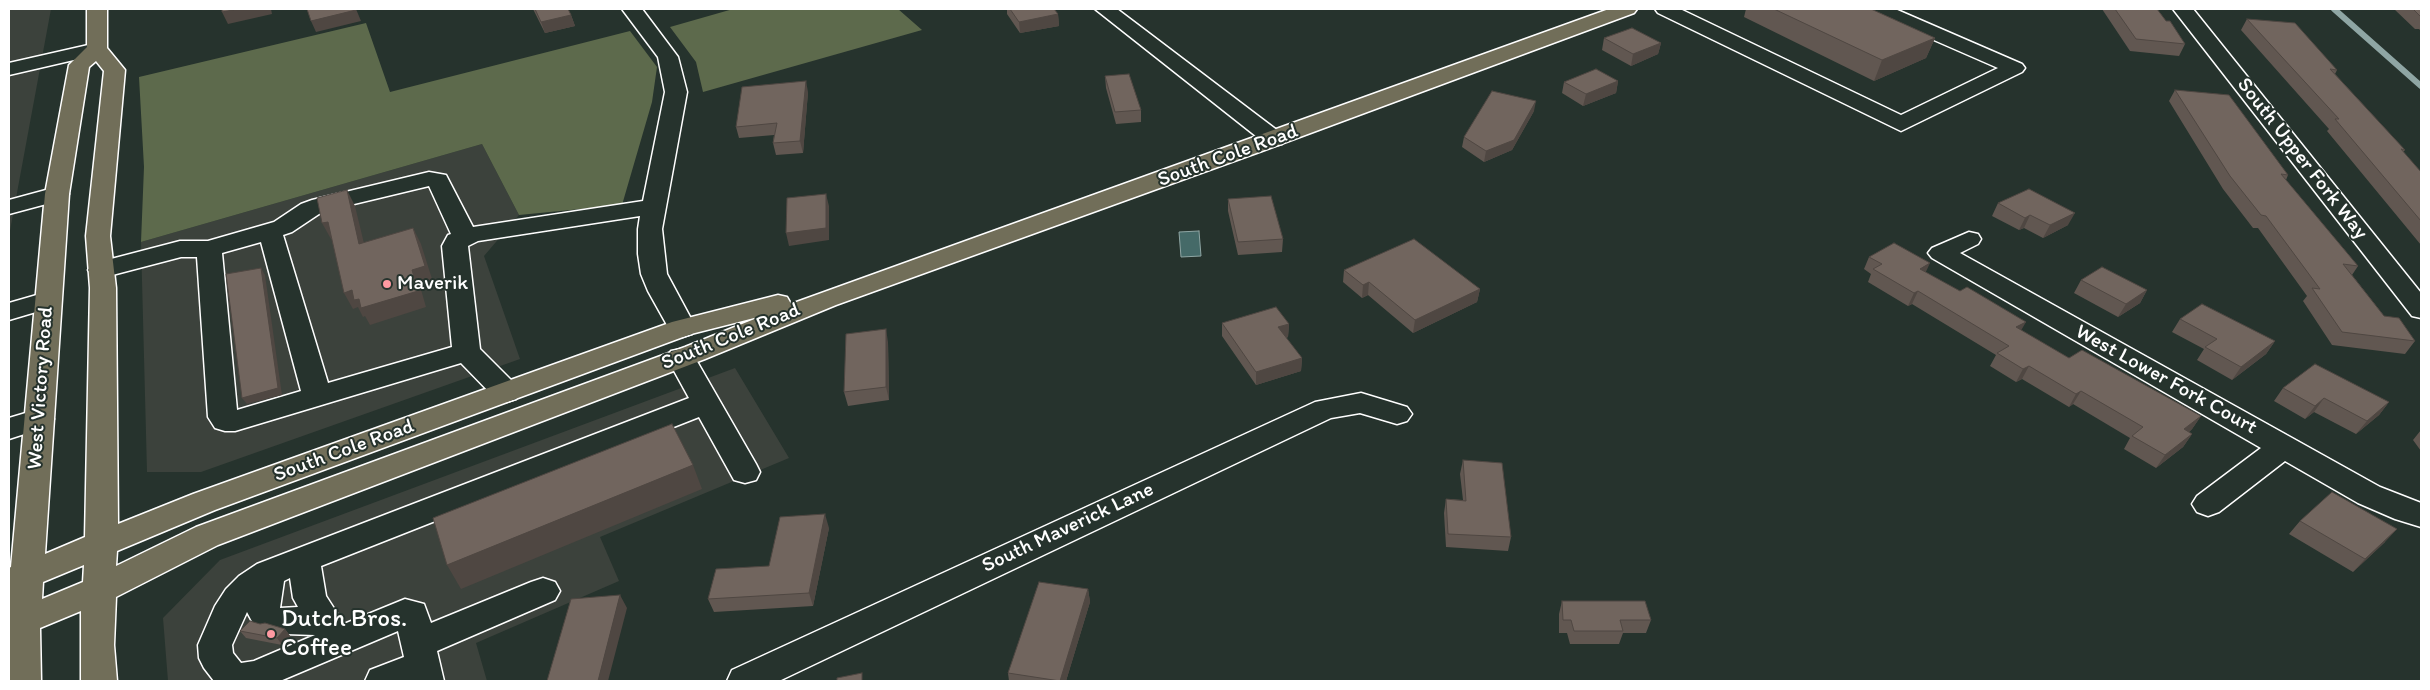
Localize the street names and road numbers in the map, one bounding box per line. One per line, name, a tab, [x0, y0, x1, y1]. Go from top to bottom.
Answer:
street label: South Upper Fork Way	[2231, 73, 2373, 245]
street label: South Cole Road	[1154, 119, 1302, 193]
street label: South Cole Road	[658, 298, 804, 376]
street label: West Victory Road	[23, 306, 59, 470]
street label: West Lower Fork Court	[2071, 320, 2261, 440]
street label: South Cole Road	[270, 414, 418, 488]
street label: South Maverick Lane	[978, 477, 1158, 579]

